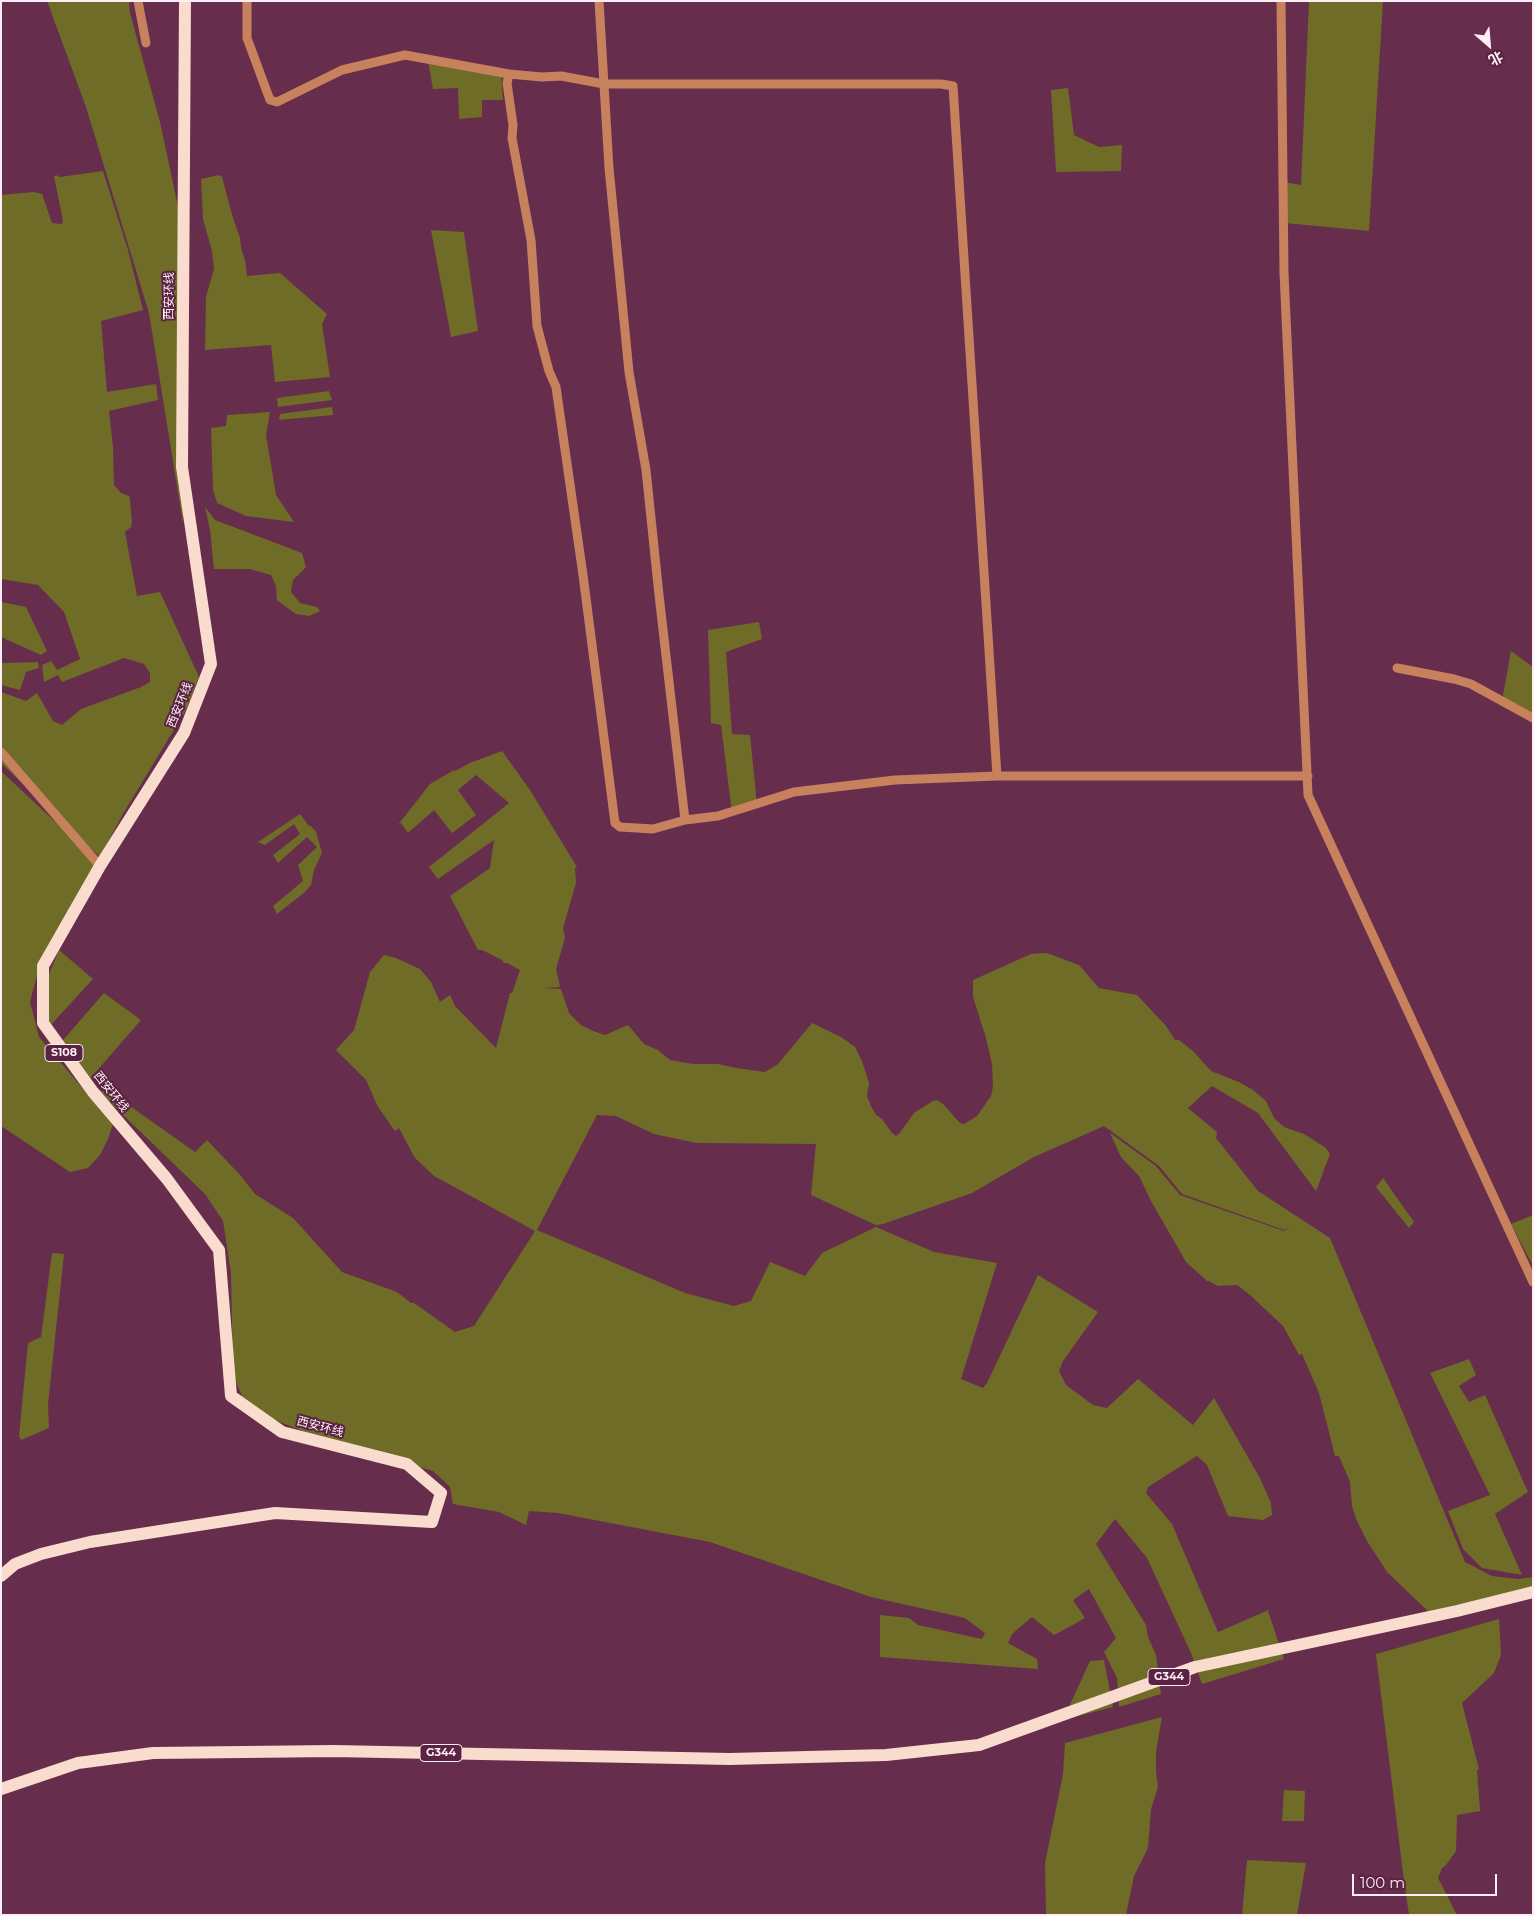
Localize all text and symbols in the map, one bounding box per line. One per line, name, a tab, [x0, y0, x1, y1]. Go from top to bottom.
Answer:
north arrow	[1464, 20, 1514, 70]
text: 北	[1485, 47, 1506, 70]
street label: 西安环线	[162, 272, 176, 320]
street label: 西安环线	[164, 680, 196, 730]
road number: S108	[45, 1044, 83, 1062]
street label: 西安环线	[90, 1069, 132, 1115]
street label: 西安环线	[295, 1414, 345, 1440]
road number: G344	[1148, 1668, 1190, 1685]
road number: G344	[420, 1745, 462, 1762]
scale bar	[1354, 1864, 1499, 1896]
text: 100 m	[1360, 1873, 1405, 1892]

